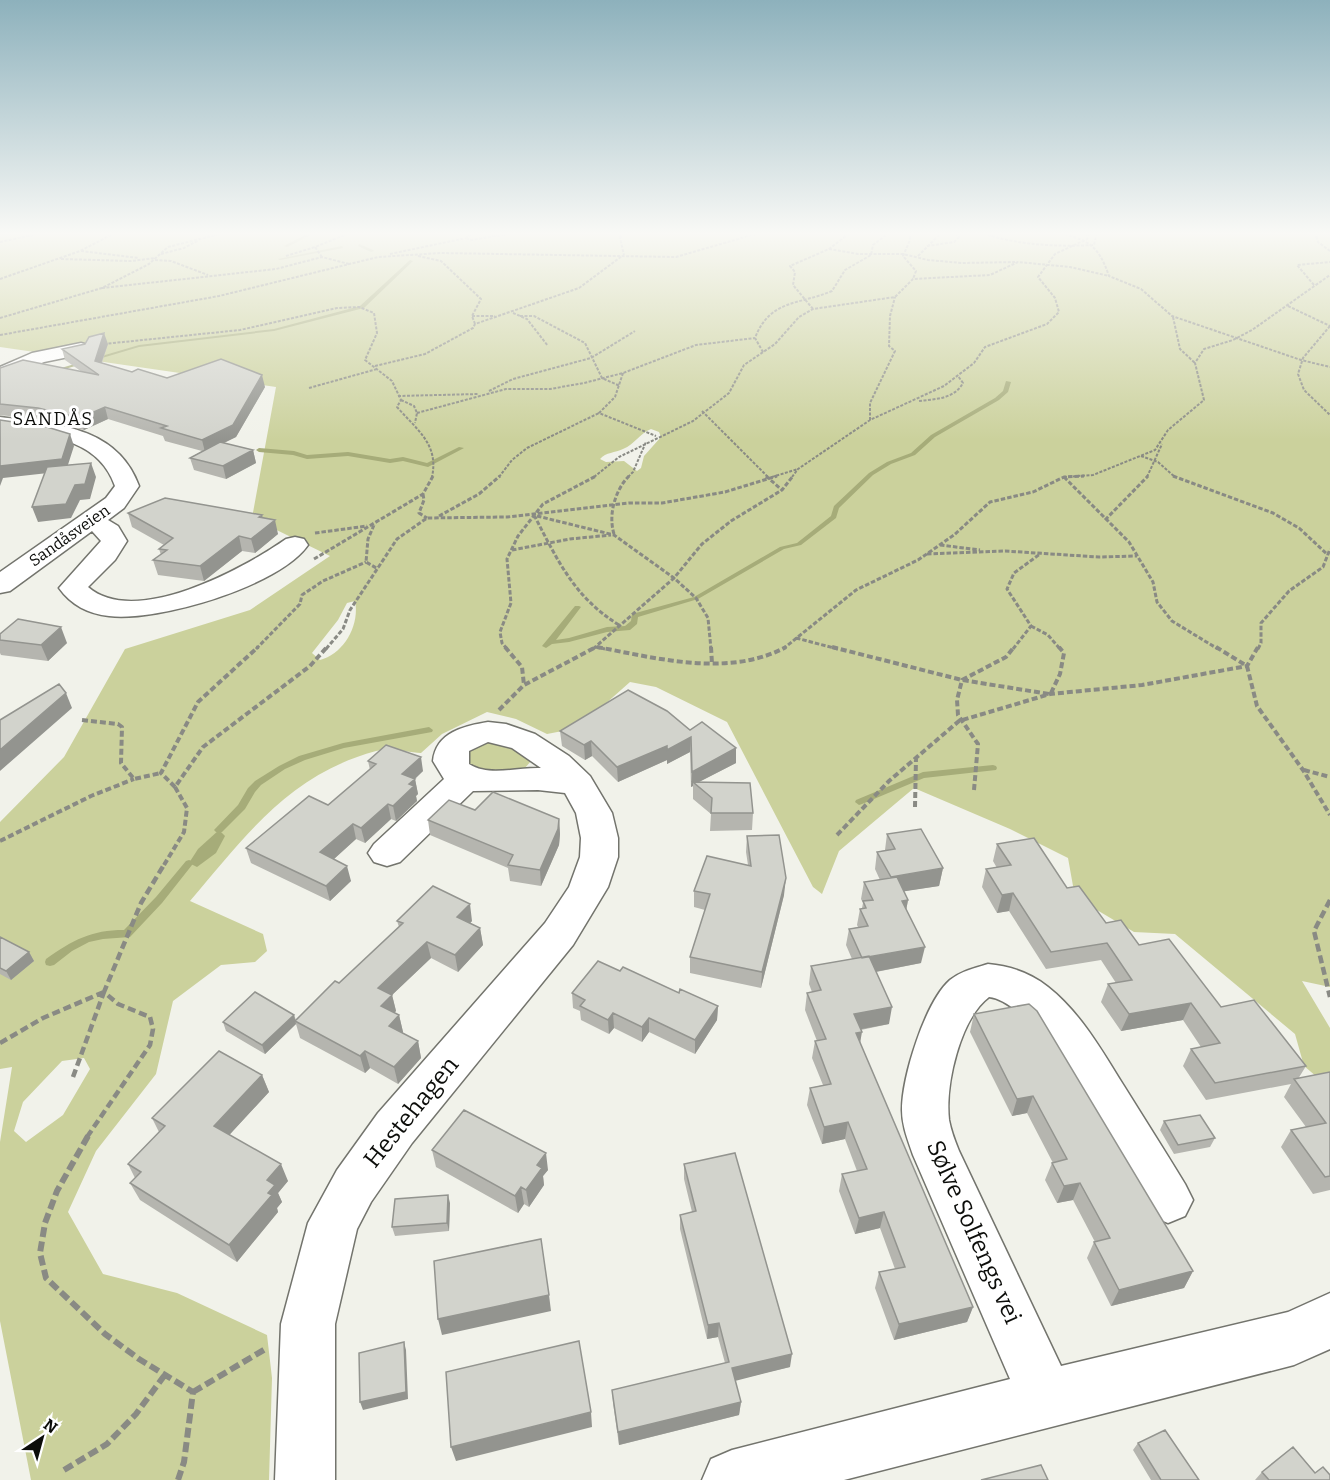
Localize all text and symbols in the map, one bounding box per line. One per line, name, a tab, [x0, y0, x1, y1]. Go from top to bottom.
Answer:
district label: SANDÅS	[12, 408, 94, 430]
street label: Sandåsveien	[25, 501, 113, 570]
street label: Hestehagen	[358, 1051, 464, 1173]
street label: Sølve Solfengs vei	[921, 1136, 1027, 1328]
north arrow	[12, 1408, 72, 1468]
text: N	[40, 1415, 61, 1438]

